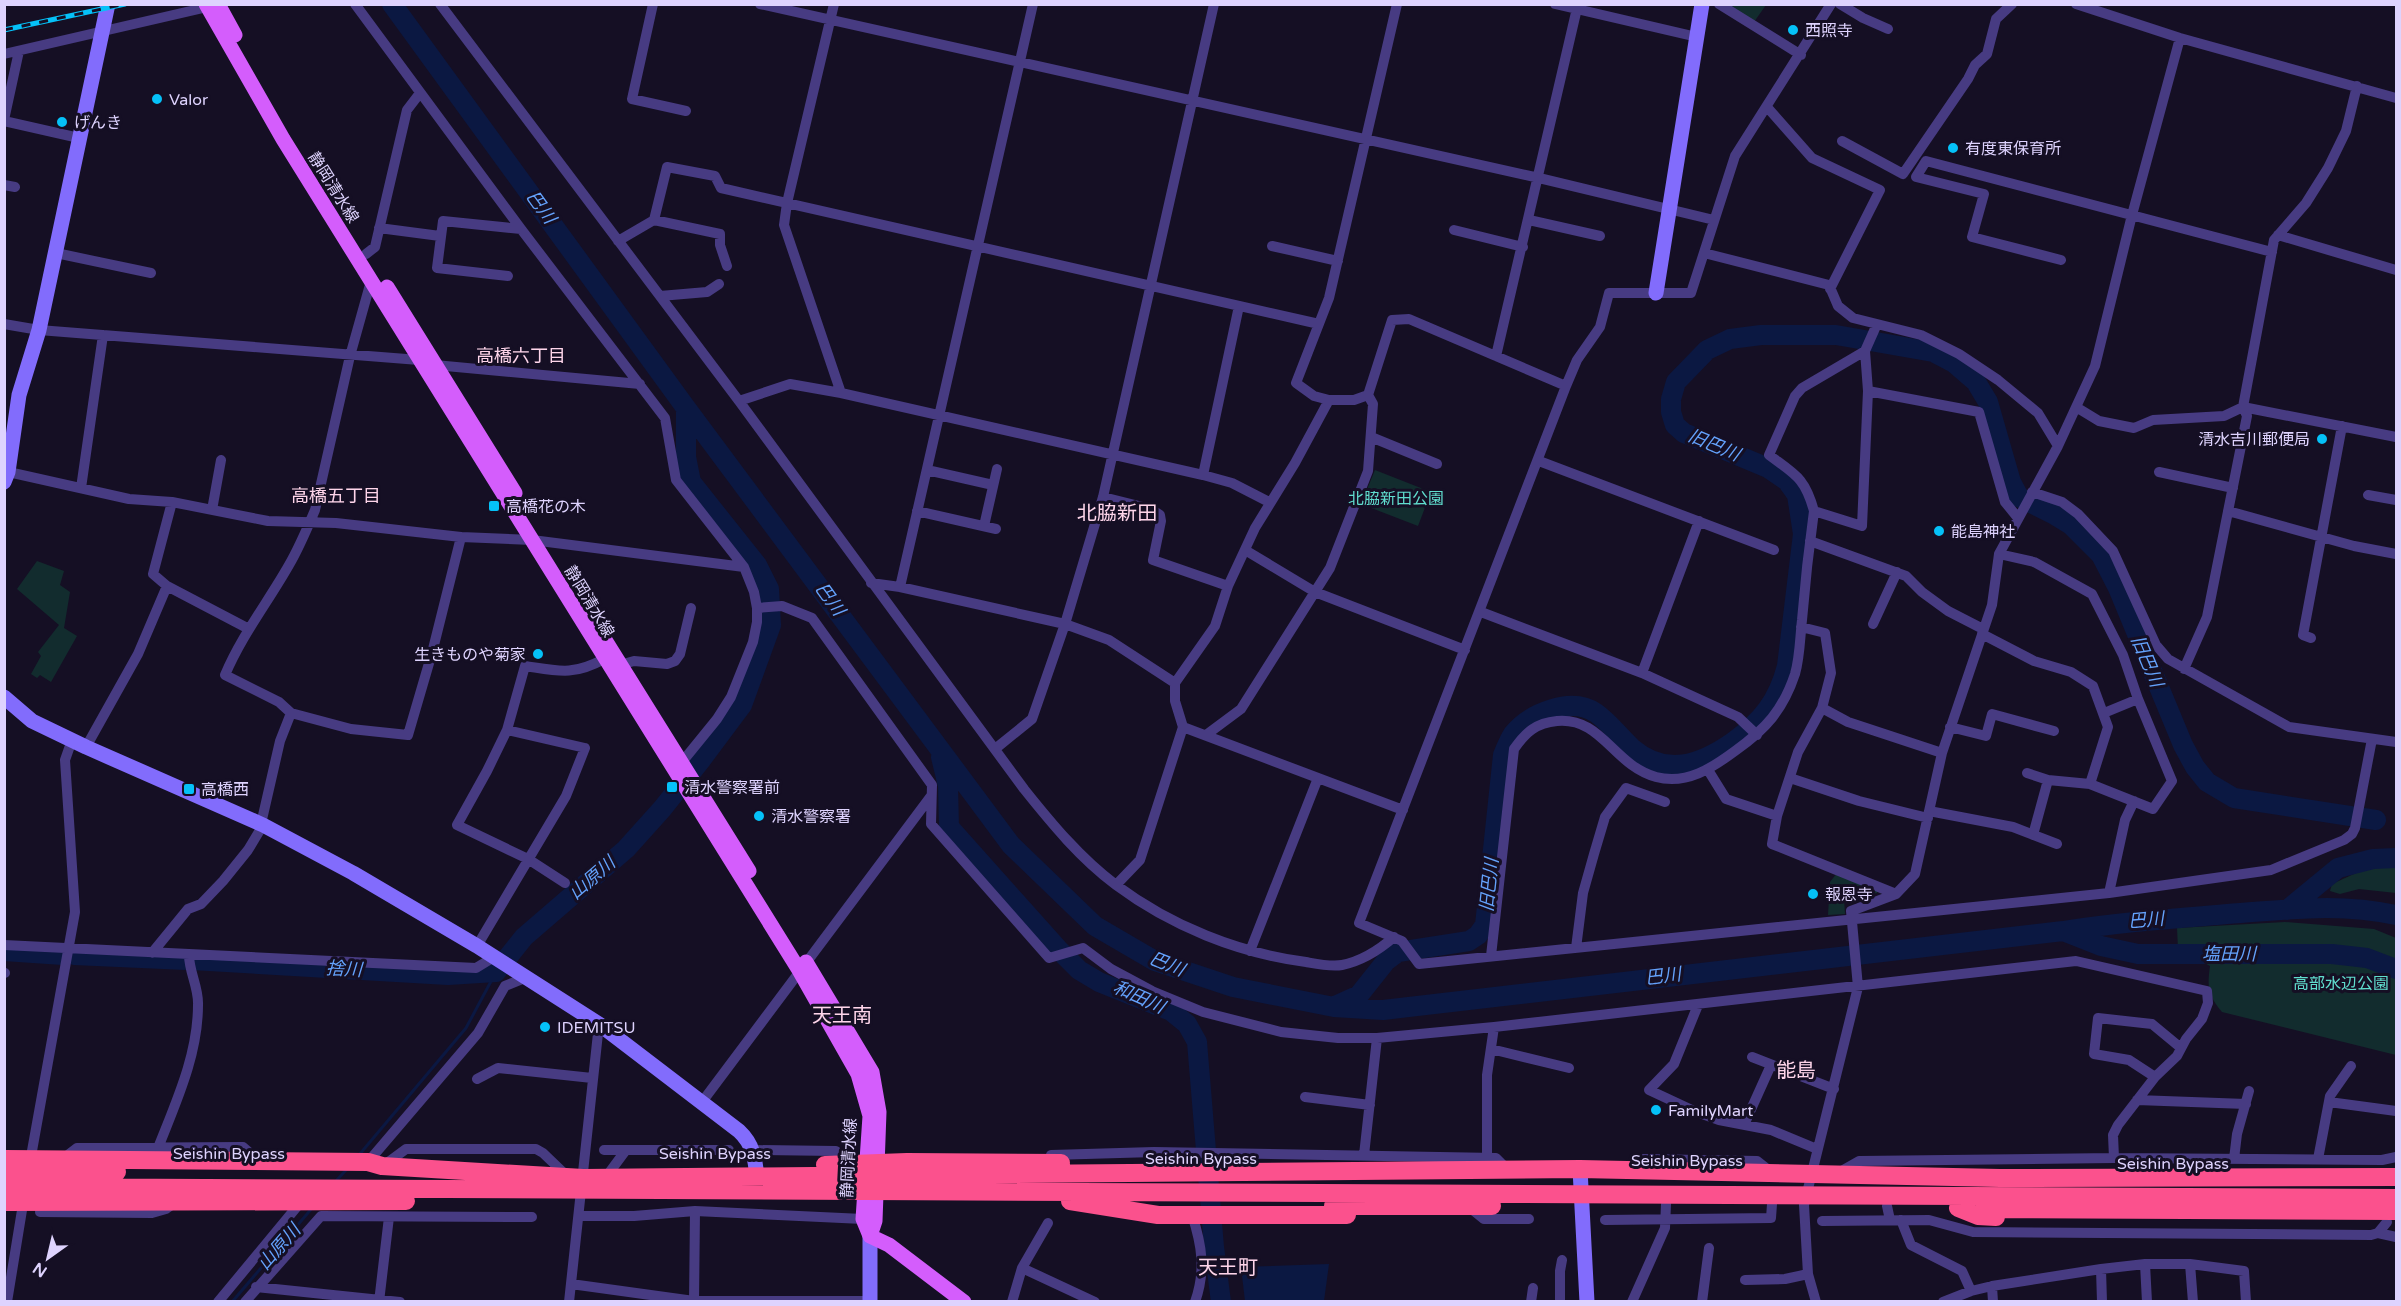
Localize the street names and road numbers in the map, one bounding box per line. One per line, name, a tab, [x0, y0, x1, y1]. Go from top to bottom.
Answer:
street label: 静岡清水線	[303, 148, 363, 227]
street label: 静岡清水線	[560, 562, 618, 641]
street label: 静岡清水線	[837, 1118, 861, 1199]
street label: Seishin Bypass	[173, 1144, 285, 1164]
street label: Seishin Bypass	[659, 1144, 771, 1164]
street label: Seishin Bypass	[1145, 1149, 1257, 1169]
street label: Seishin Bypass	[1631, 1151, 1743, 1171]
street label: Seishin Bypass	[2117, 1154, 2229, 1174]

